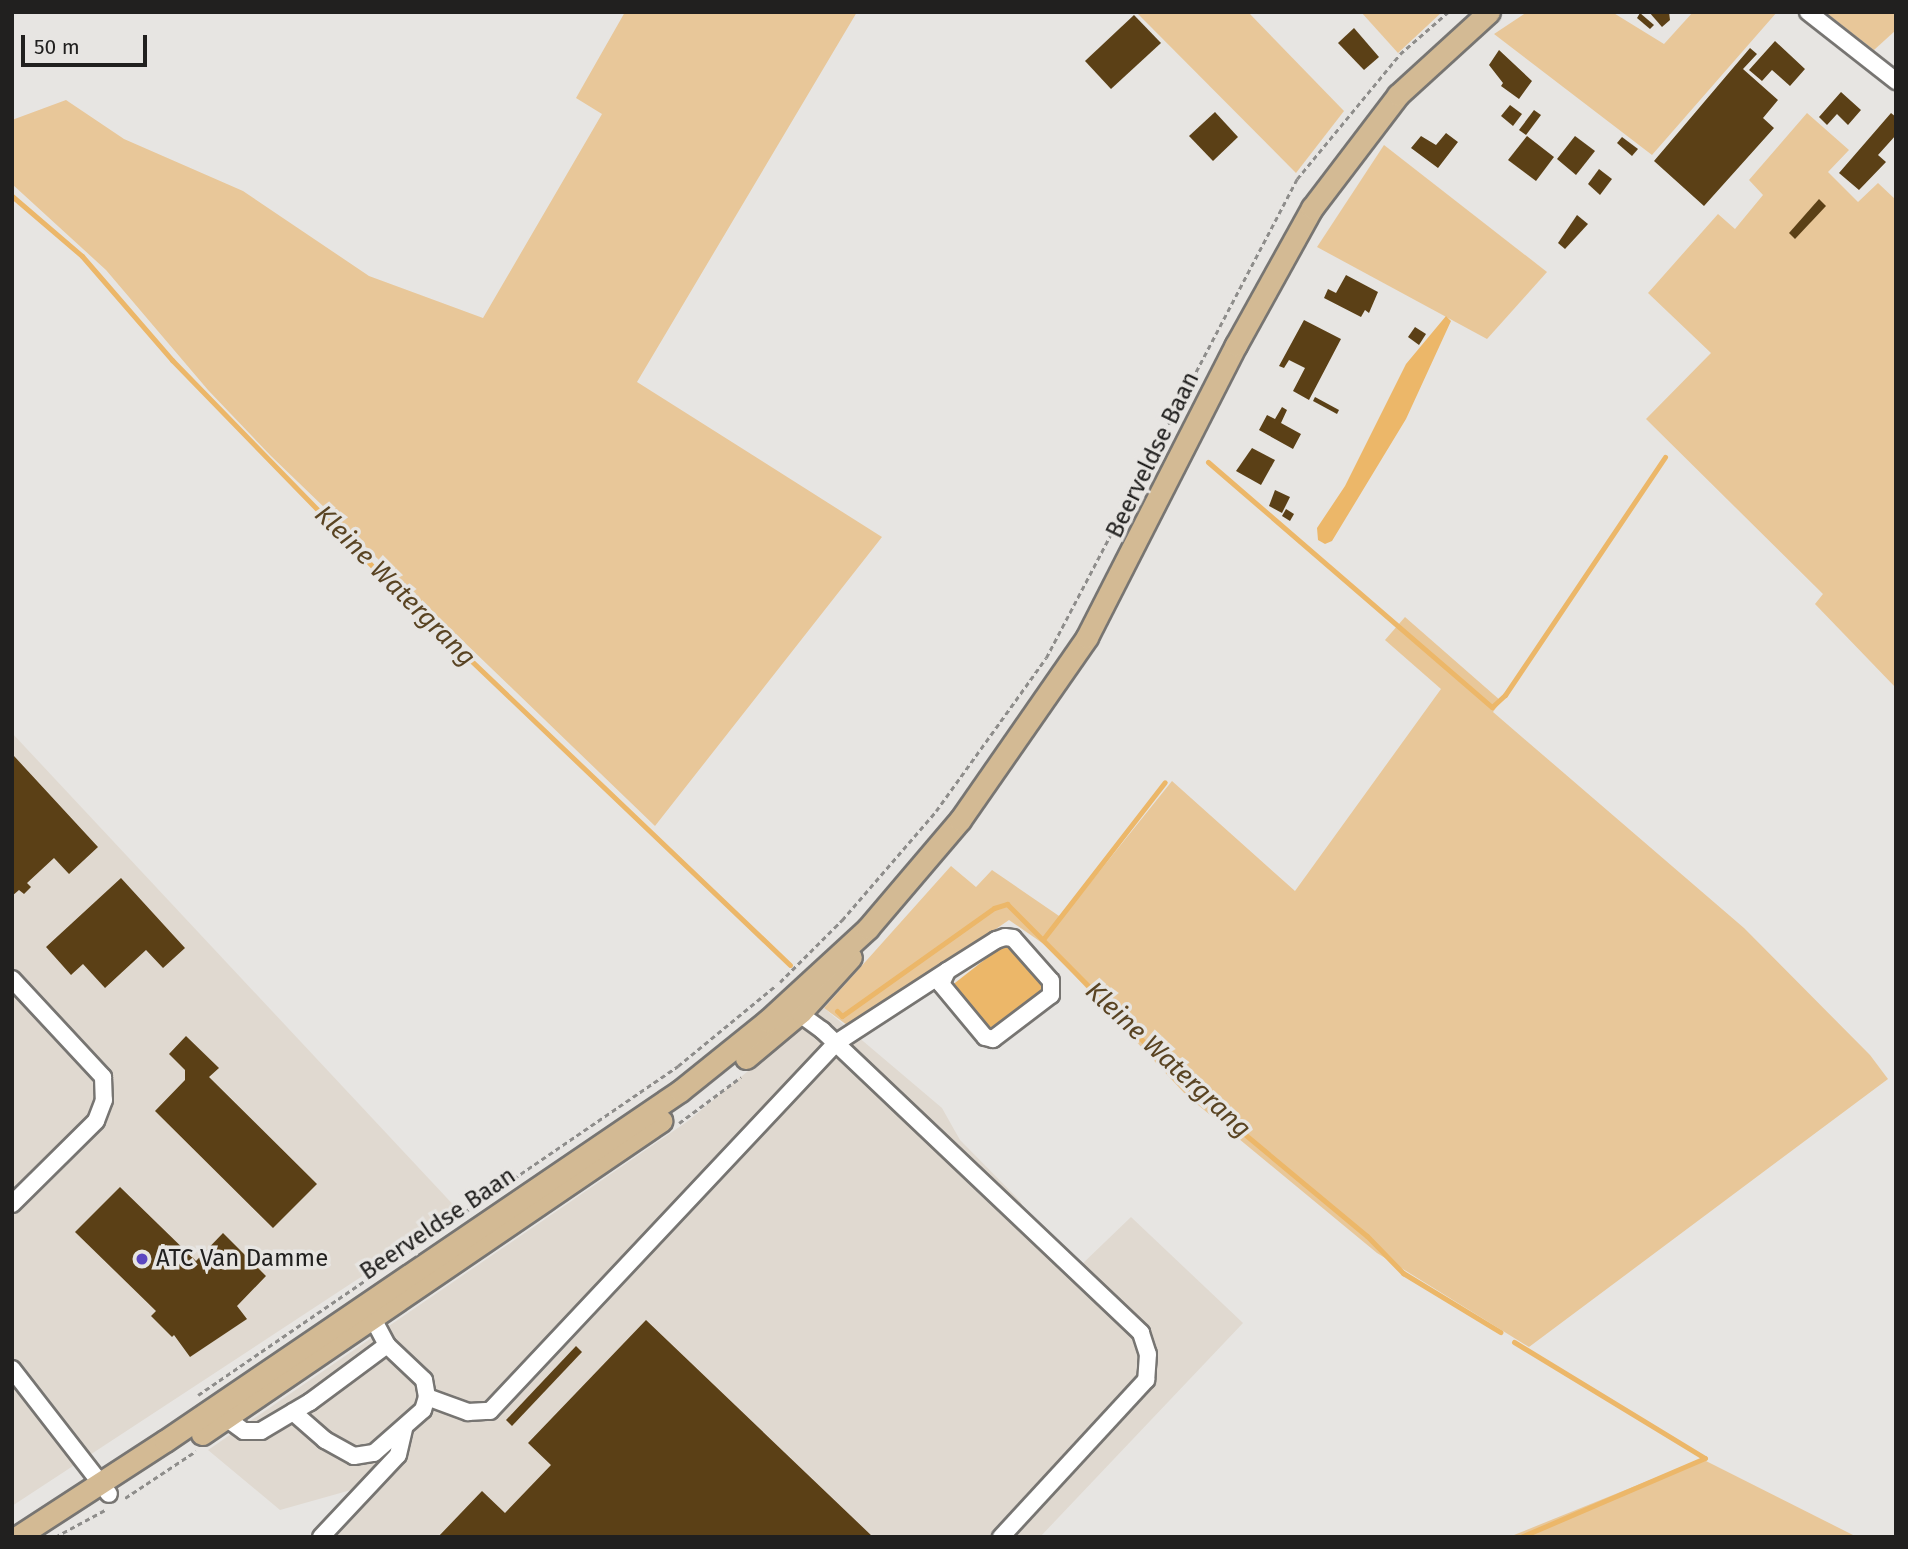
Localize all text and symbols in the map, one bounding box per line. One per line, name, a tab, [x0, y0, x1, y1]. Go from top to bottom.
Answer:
scale bar	[24, 21, 150, 65]
text: 50 m	[34, 34, 80, 60]
street label: Beerveldse Baan	[1100, 367, 1206, 543]
water label: Kleine Watergrang	[308, 499, 482, 673]
water label: Kleine Watergrang	[1079, 975, 1257, 1145]
street label: Beerveldse Baan	[355, 1161, 521, 1287]
place label: ATC Van Damme	[156, 1245, 328, 1273]
marker: ATC Van Damme	[134, 1251, 150, 1267]

